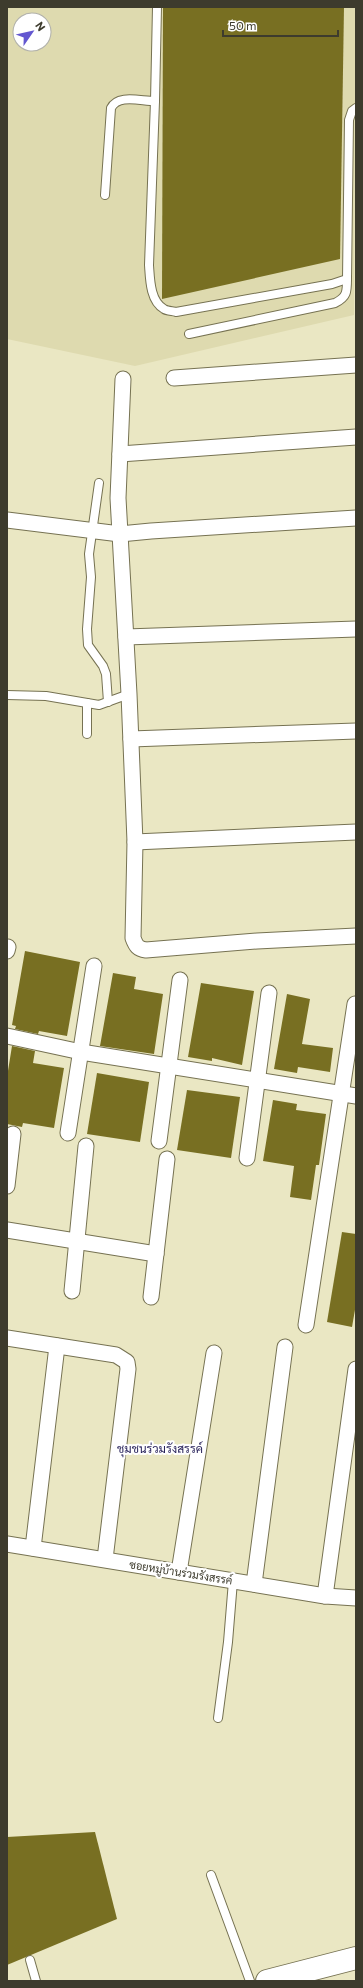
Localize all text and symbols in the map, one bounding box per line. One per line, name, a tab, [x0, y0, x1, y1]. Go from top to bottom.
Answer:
north arrow	[12, 12, 52, 52]
scale bar	[223, 12, 338, 38]
text: 50 m	[229, 18, 257, 32]
text: N	[33, 19, 48, 33]
district label: ชุมชนร่วมรังสรรค์	[117, 1441, 203, 1458]
street label: ซอยหมู่บ้านร่วมรังสรรค์	[128, 1556, 234, 1589]

